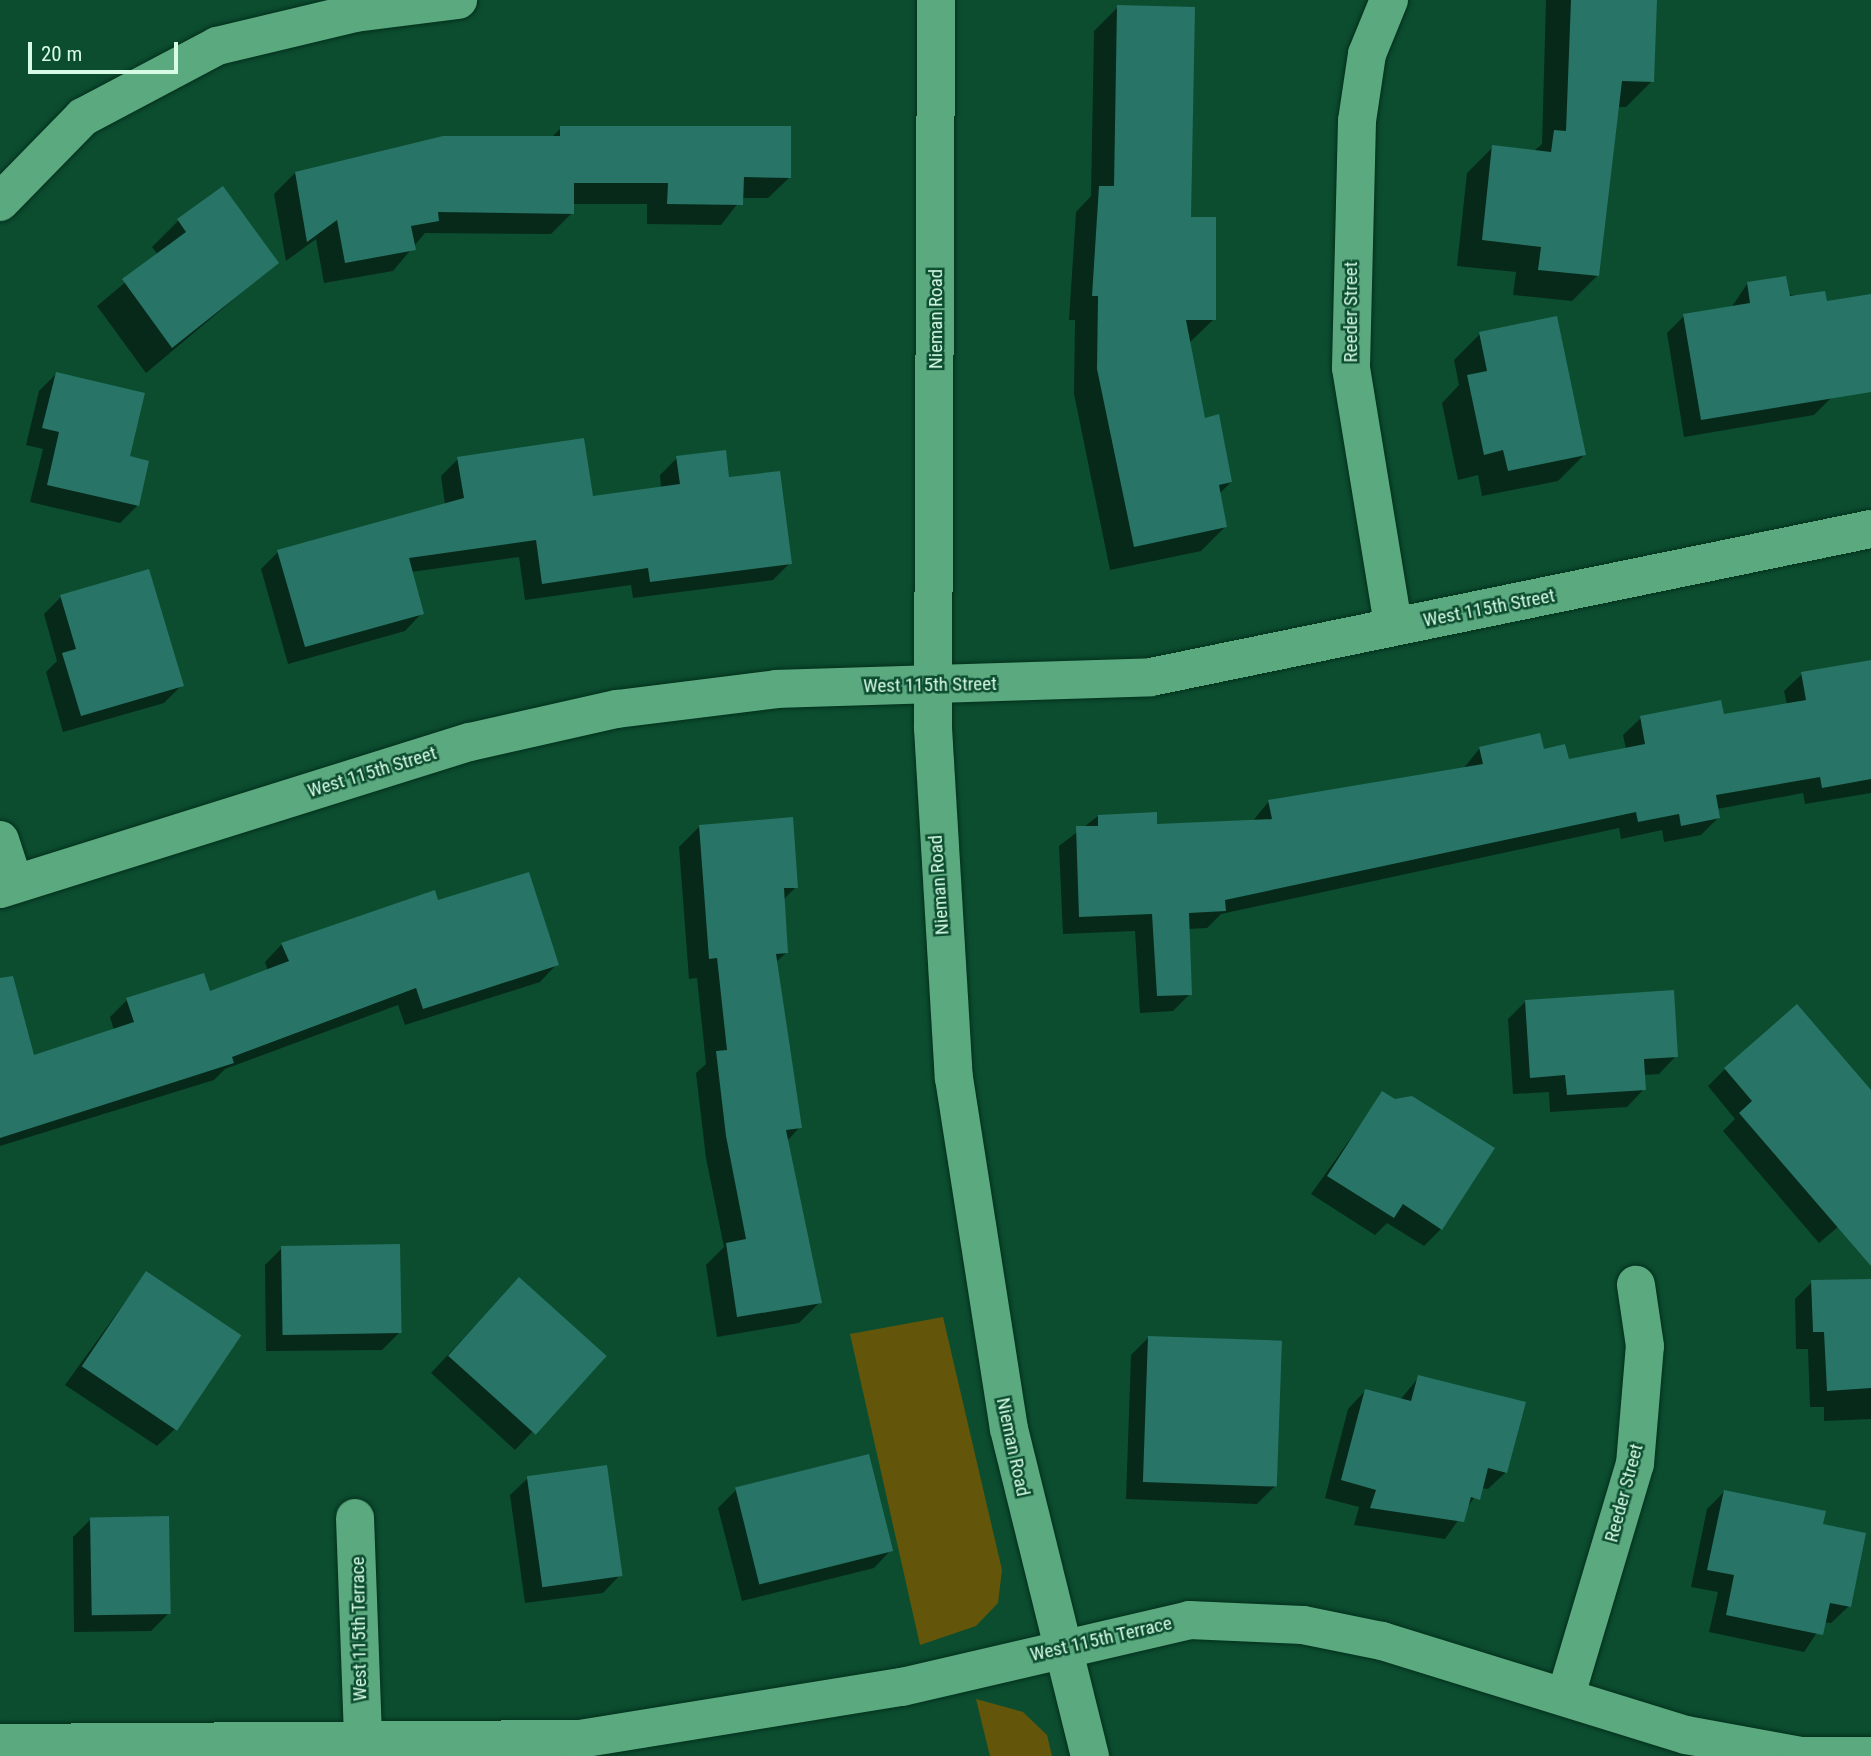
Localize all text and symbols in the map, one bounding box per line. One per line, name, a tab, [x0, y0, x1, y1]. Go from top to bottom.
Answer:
scale bar	[32, 28, 182, 72]
text: 20 m	[41, 42, 82, 66]
street label: Reeder Street	[1340, 262, 1362, 362]
street label: Nieman Road	[925, 269, 947, 369]
street label: West 115th Street	[1421, 584, 1557, 632]
street label: West 115th Street	[863, 672, 997, 698]
street label: West 115th Street	[305, 742, 439, 802]
street label: Nieman Road	[924, 834, 954, 936]
street label: Nieman Road	[991, 1396, 1035, 1498]
street label: Reeder Street	[1600, 1441, 1648, 1545]
street label: West 115th Terrace	[346, 1556, 372, 1702]
street label: West 115th Terrace	[1028, 1612, 1174, 1666]

